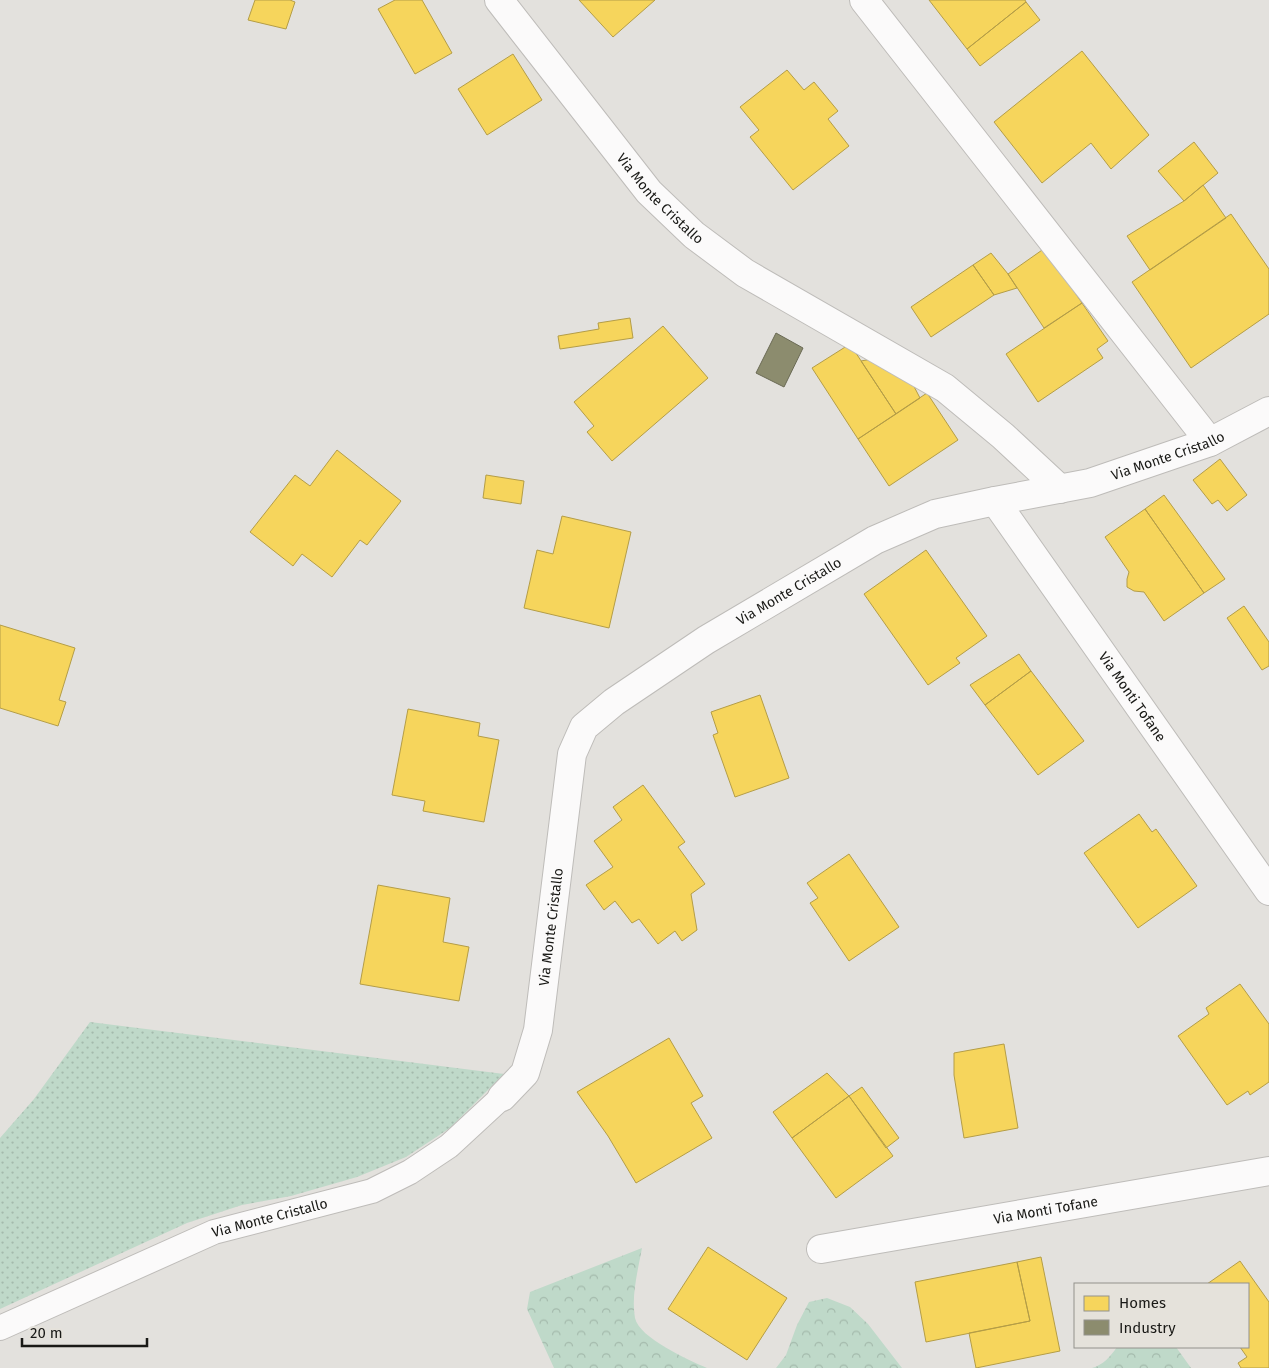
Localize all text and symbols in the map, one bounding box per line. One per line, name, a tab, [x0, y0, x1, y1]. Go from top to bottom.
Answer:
street label: Via Monte Cristallo	[613, 150, 706, 248]
street label: Via Monte Cristallo	[1109, 428, 1228, 484]
street label: Via Monte Cristallo	[734, 554, 845, 629]
street label: Via Monti Tofane	[1095, 649, 1169, 745]
street label: Via Monte Cristallo	[535, 867, 567, 987]
street label: Via Monti Tofane	[992, 1193, 1099, 1228]
street label: Via Monte Cristallo	[210, 1195, 329, 1241]
legend	[1074, 1283, 1249, 1348]
text: Homes	[1119, 1294, 1166, 1312]
scale bar	[22, 1316, 148, 1348]
text: Industry	[1119, 1319, 1176, 1337]
text: 20 m	[30, 1324, 63, 1342]

